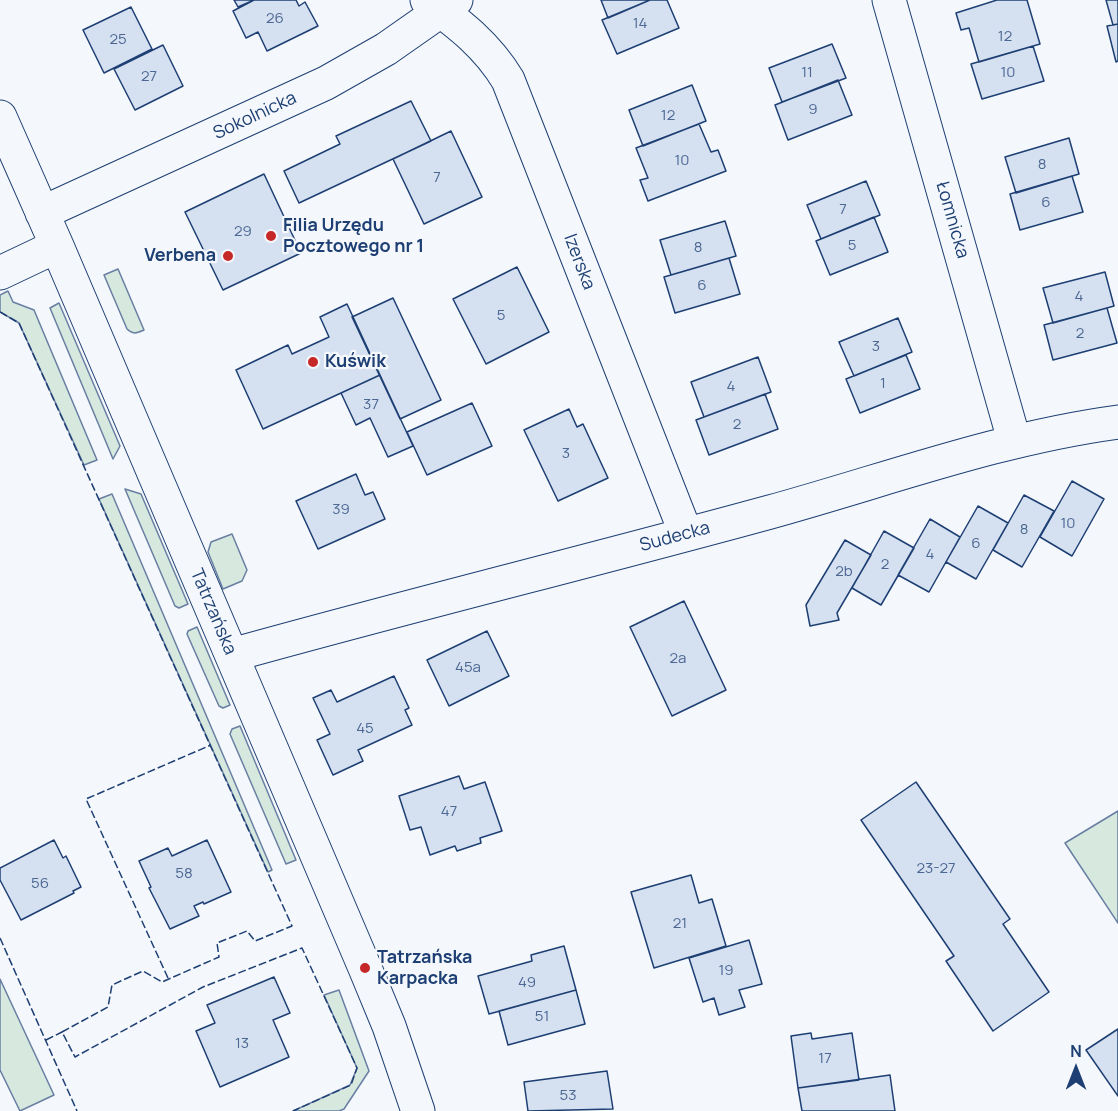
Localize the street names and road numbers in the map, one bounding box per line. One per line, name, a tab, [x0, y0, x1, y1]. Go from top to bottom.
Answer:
street label: Sokolnicka	[210, 87, 300, 145]
street label: Łomnicka	[931, 179, 973, 261]
street label: Izerska	[559, 231, 599, 293]
street label: Sudecka	[637, 517, 713, 557]
street label: Tatrzańska	[185, 566, 241, 658]

